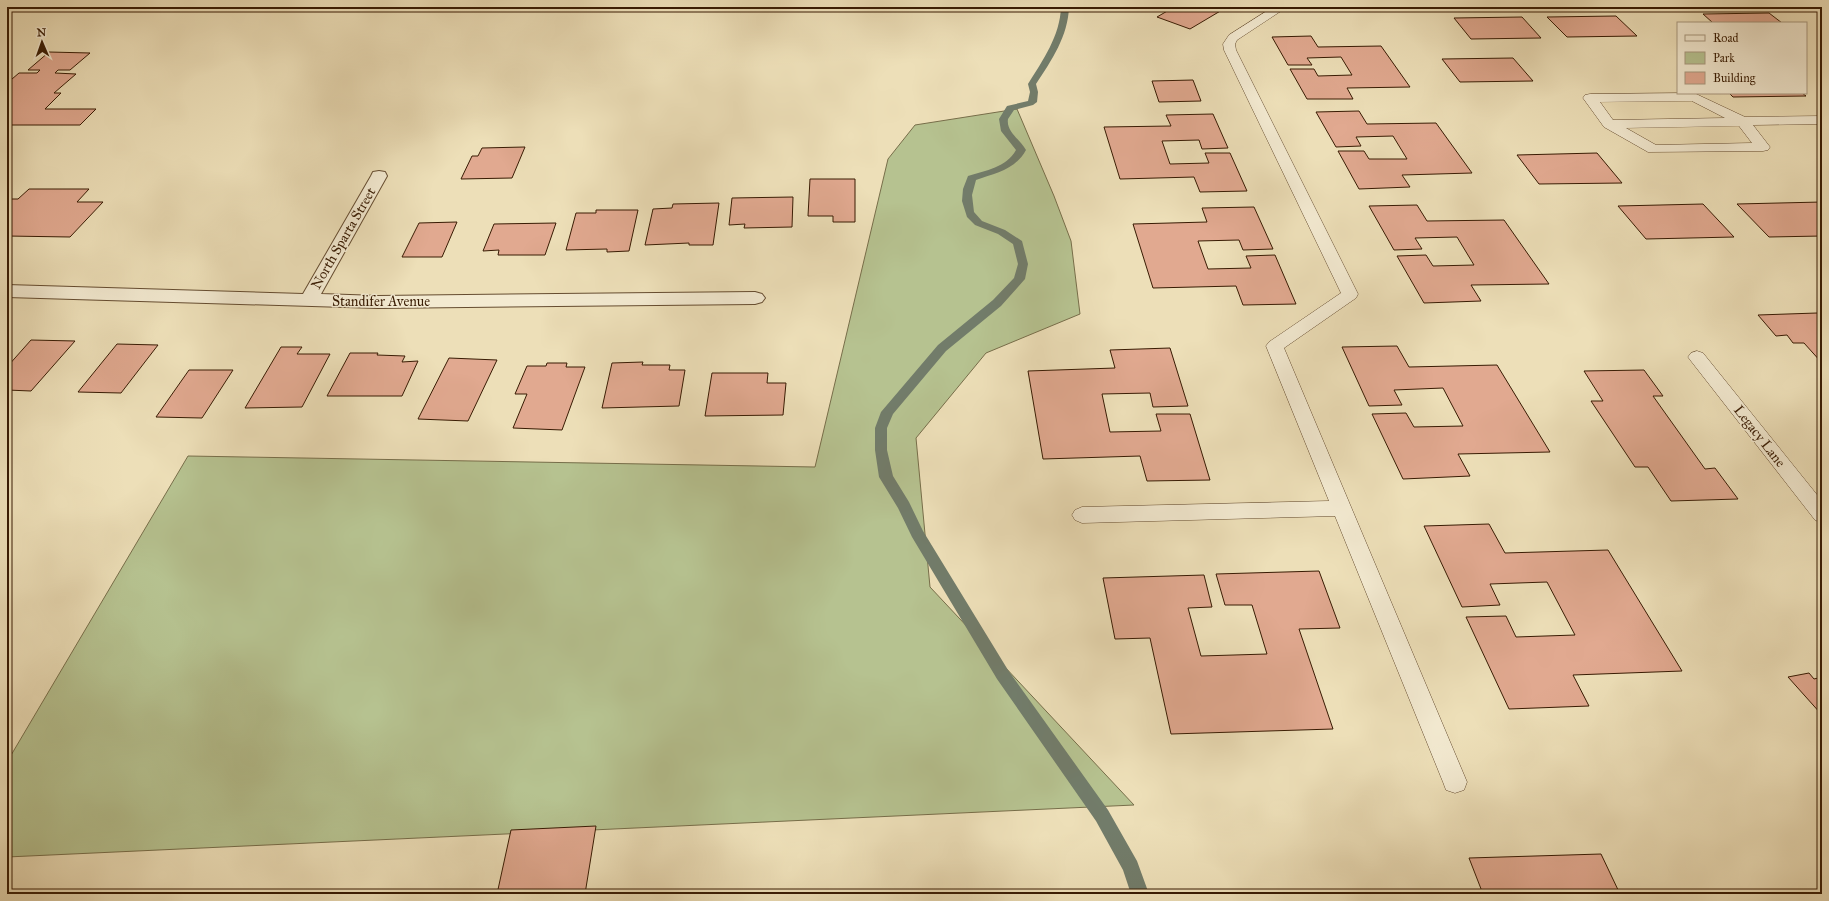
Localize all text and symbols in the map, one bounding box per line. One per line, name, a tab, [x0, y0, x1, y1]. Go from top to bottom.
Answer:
north arrow	[22, 22, 62, 62]
legend	[1677, 22, 1807, 94]
text: N	[37, 26, 47, 39]
text: Road	[1713, 31, 1739, 45]
text: Park	[1713, 51, 1735, 65]
text: Building	[1713, 71, 1756, 86]
street label: North Sparta Street	[307, 184, 379, 292]
street label: Standifer Avenue	[332, 293, 430, 310]
street label: Legacy Lane	[1730, 402, 1789, 471]

